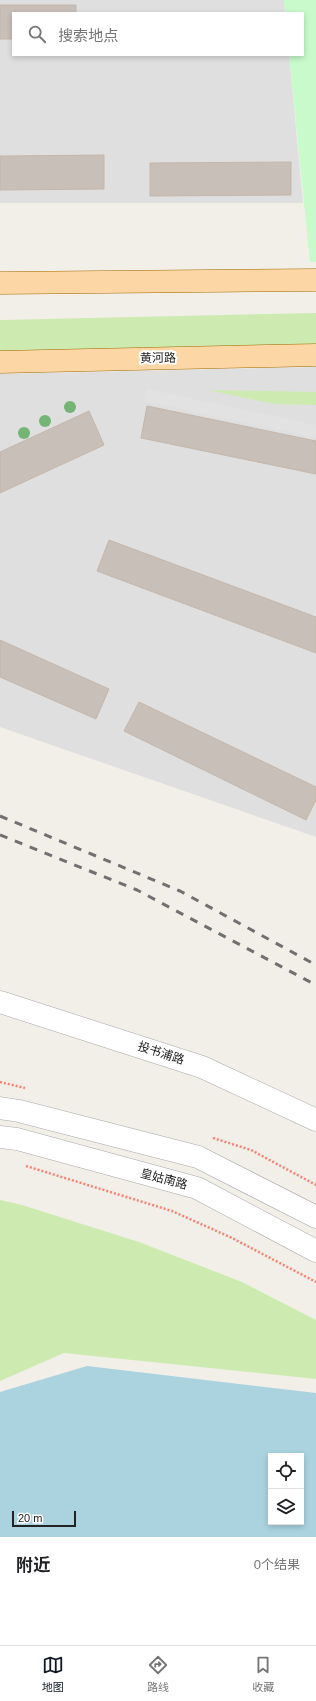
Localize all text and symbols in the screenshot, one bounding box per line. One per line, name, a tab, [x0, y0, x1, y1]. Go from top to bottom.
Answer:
search box	[12, 12, 304, 56]
icon: search	[26, 23, 48, 45]
text: 搜索地点	[58, 27, 118, 44]
street label: 黄河路	[140, 351, 176, 365]
street label: 投书浦路	[136, 1039, 186, 1067]
street label: 皇姑南路	[139, 1166, 189, 1192]
map controls	[268, 1453, 304, 1525]
button: locate	[268, 1453, 304, 1489]
button: layers	[268, 1489, 304, 1525]
scale bar	[12, 1509, 76, 1528]
text: 20 m	[18, 1512, 42, 1524]
text: 附近	[16, 1556, 50, 1575]
text: 0个结果	[254, 1557, 300, 1572]
tab: 地图	[42, 1654, 64, 1694]
tab: 路线	[147, 1654, 169, 1694]
tab: 收藏	[252, 1654, 274, 1694]

